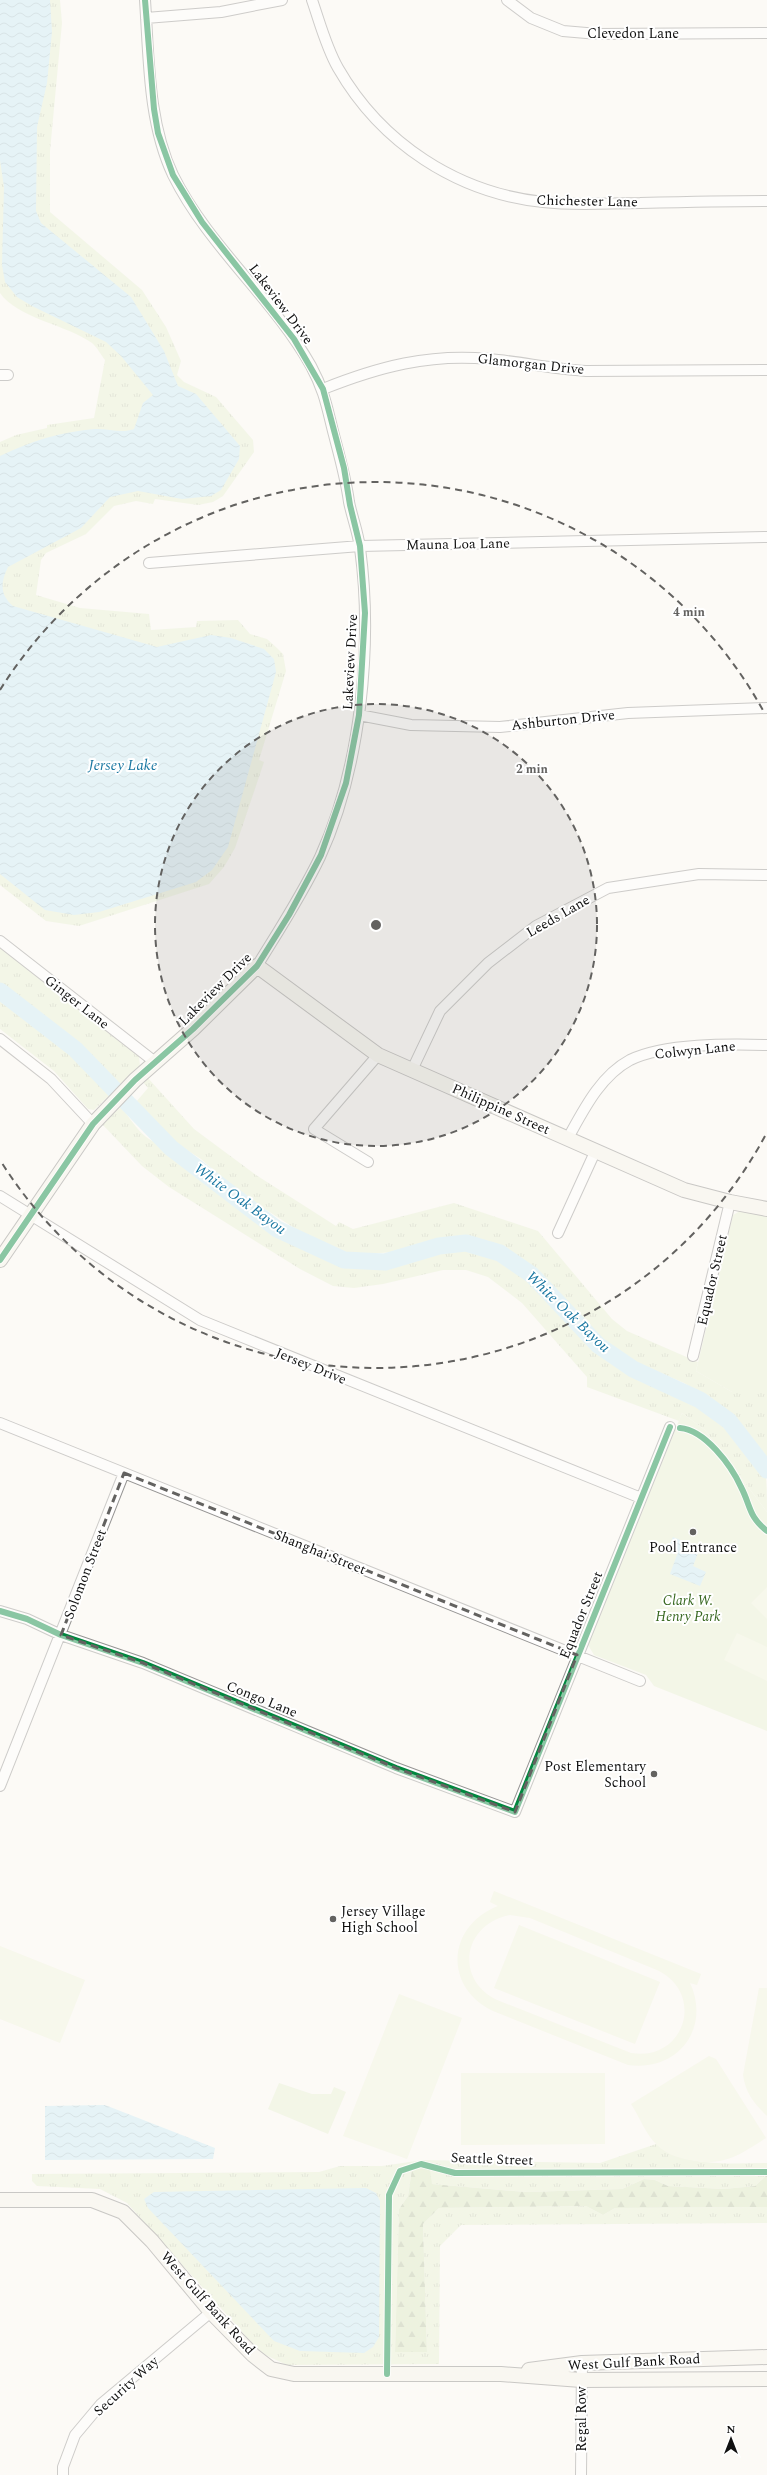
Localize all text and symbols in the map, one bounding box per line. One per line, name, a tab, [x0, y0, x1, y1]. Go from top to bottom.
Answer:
street label: Clevedon Lane	[587, 23, 679, 44]
street label: Chichester Lane	[536, 190, 638, 212]
street label: Lakeview Drive	[244, 259, 318, 349]
street label: Glamorgan Drive	[477, 348, 586, 380]
street label: Mauna Loa Lane	[406, 533, 510, 555]
text: 4 min	[673, 603, 706, 622]
street label: Lakeview Drive	[337, 613, 363, 711]
street label: Ashburton Drive	[510, 704, 616, 736]
water label: Jersey Lake	[88, 754, 158, 777]
text: 2 min	[516, 760, 549, 779]
street label: Leeds Lane	[522, 889, 594, 943]
centre of rings	[369, 918, 383, 932]
street label: Lakeview Drive	[174, 947, 257, 1030]
street label: Ginger Lane	[40, 970, 114, 1034]
street label: Colwyn Lane	[653, 1035, 737, 1065]
street label: Philippine Street	[449, 1078, 553, 1140]
water label: White Oak Bayou	[189, 1157, 291, 1241]
street label: Equador Street	[691, 1232, 733, 1328]
water label: White Oak Bayou	[521, 1266, 616, 1358]
street label: Jersey Drive	[272, 1342, 350, 1390]
street label: Shanghai Street	[271, 1524, 369, 1580]
street label: Solomon Street	[58, 1526, 112, 1622]
marker: Pool Entrance	[688, 1527, 698, 1537]
place label: Pool Entrance	[649, 1537, 737, 1558]
street label: Equador Street	[554, 1568, 608, 1662]
park label: Clark W. Henry Park	[655, 1590, 721, 1627]
street label: Congo Lane	[223, 1675, 301, 1723]
place label: Post Elementary School	[544, 1756, 647, 1793]
marker: Post Elementary School	[649, 1769, 659, 1779]
place label: Jersey Village High School	[341, 1901, 426, 1938]
marker: Jersey Village High School	[328, 1914, 338, 1924]
street label: Seattle Street	[450, 2147, 534, 2171]
street label: West Gulf Bank Road	[156, 2247, 260, 2359]
street label: West Gulf Bank Road	[567, 2348, 701, 2376]
street label: Security Way	[89, 2350, 164, 2421]
street label: Regal Row	[571, 2386, 592, 2452]
north arrow	[711, 2419, 751, 2459]
text: N	[727, 2421, 736, 2438]

